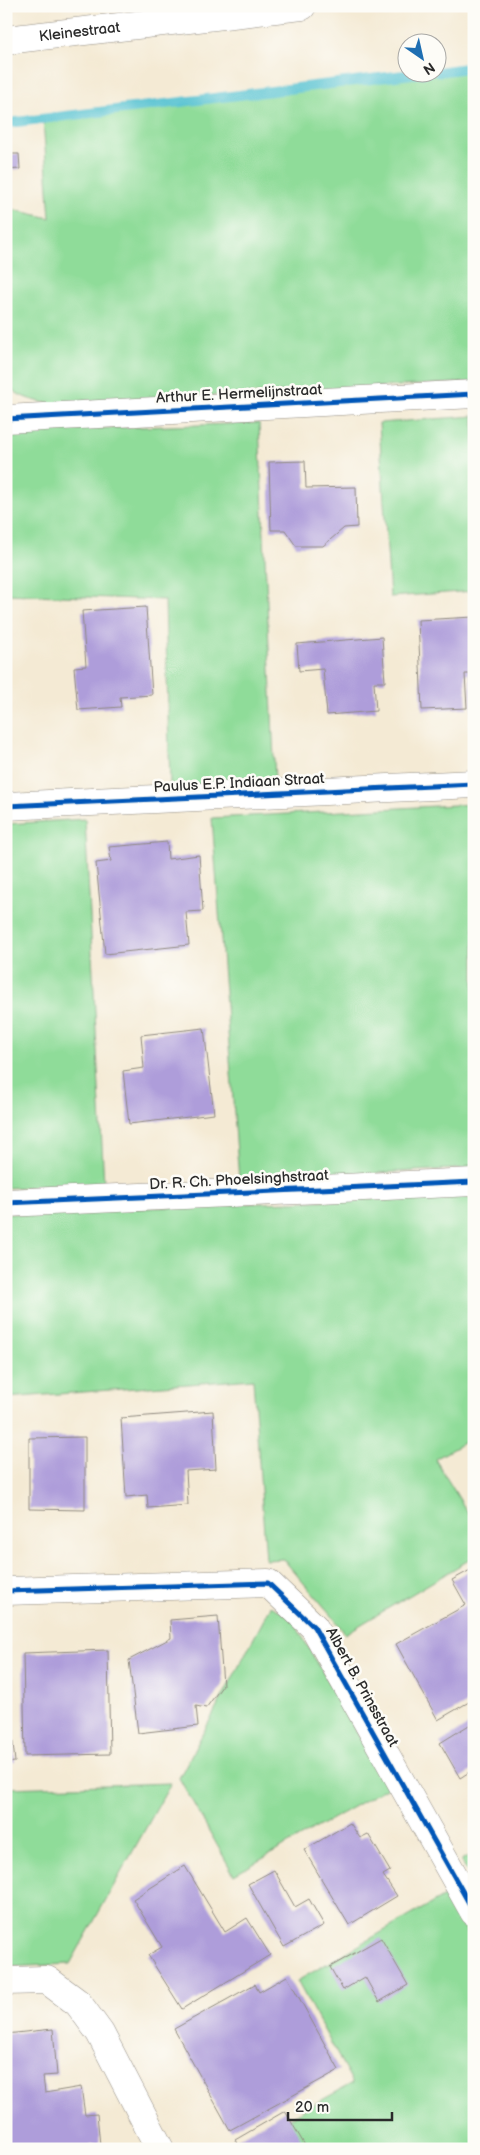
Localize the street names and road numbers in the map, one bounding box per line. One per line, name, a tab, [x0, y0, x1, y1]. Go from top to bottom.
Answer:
street label: Kleinestraat	[38, 17, 121, 46]
street label: Arthur E. Hermelijnstraat	[155, 380, 323, 408]
street label: Paulus E.P. Indiaan Straat	[153, 769, 325, 797]
street label: Dr. R. Ch. Phoelsinghstraat	[149, 1166, 330, 1194]
street label: Albert B. Prinsstraat	[321, 1624, 403, 1750]

